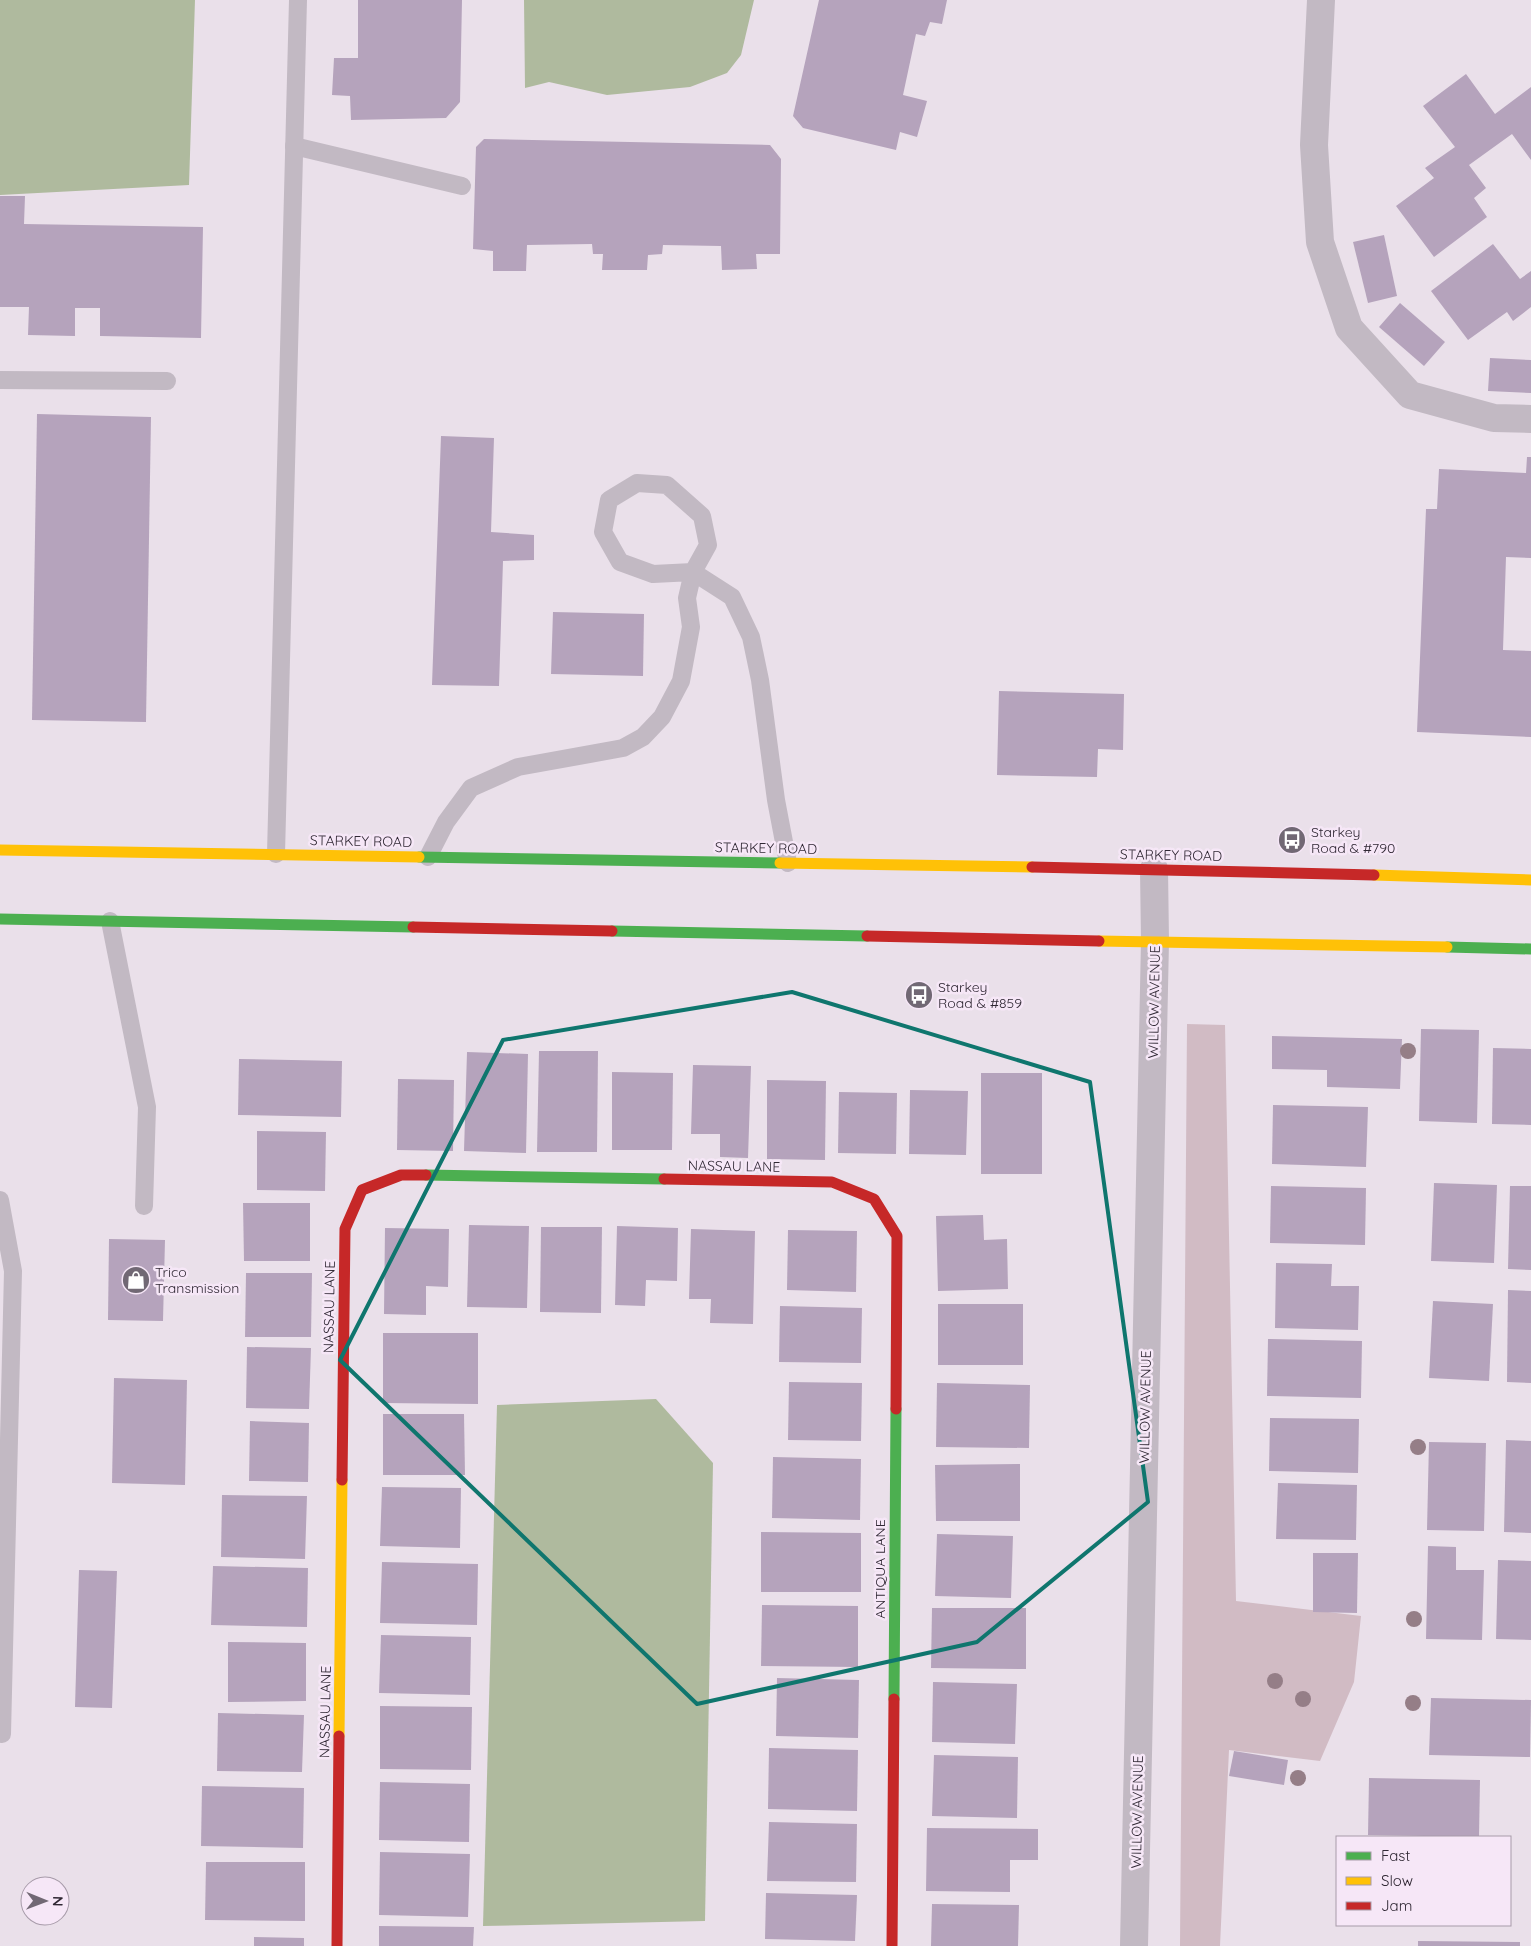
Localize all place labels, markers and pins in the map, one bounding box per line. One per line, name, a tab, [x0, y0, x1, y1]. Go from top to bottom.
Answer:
place label: Starkey Road & #790	[1311, 823, 1395, 857]
bus stop icon: Starkey Road & #790	[1277, 825, 1307, 855]
place label: Starkey Road & #859	[938, 978, 1022, 1012]
bus stop icon: Starkey Road & #859	[904, 980, 934, 1010]
place label: Trico Transmission	[155, 1263, 239, 1297]
shop icon: Trico Transmission	[121, 1265, 151, 1295]

